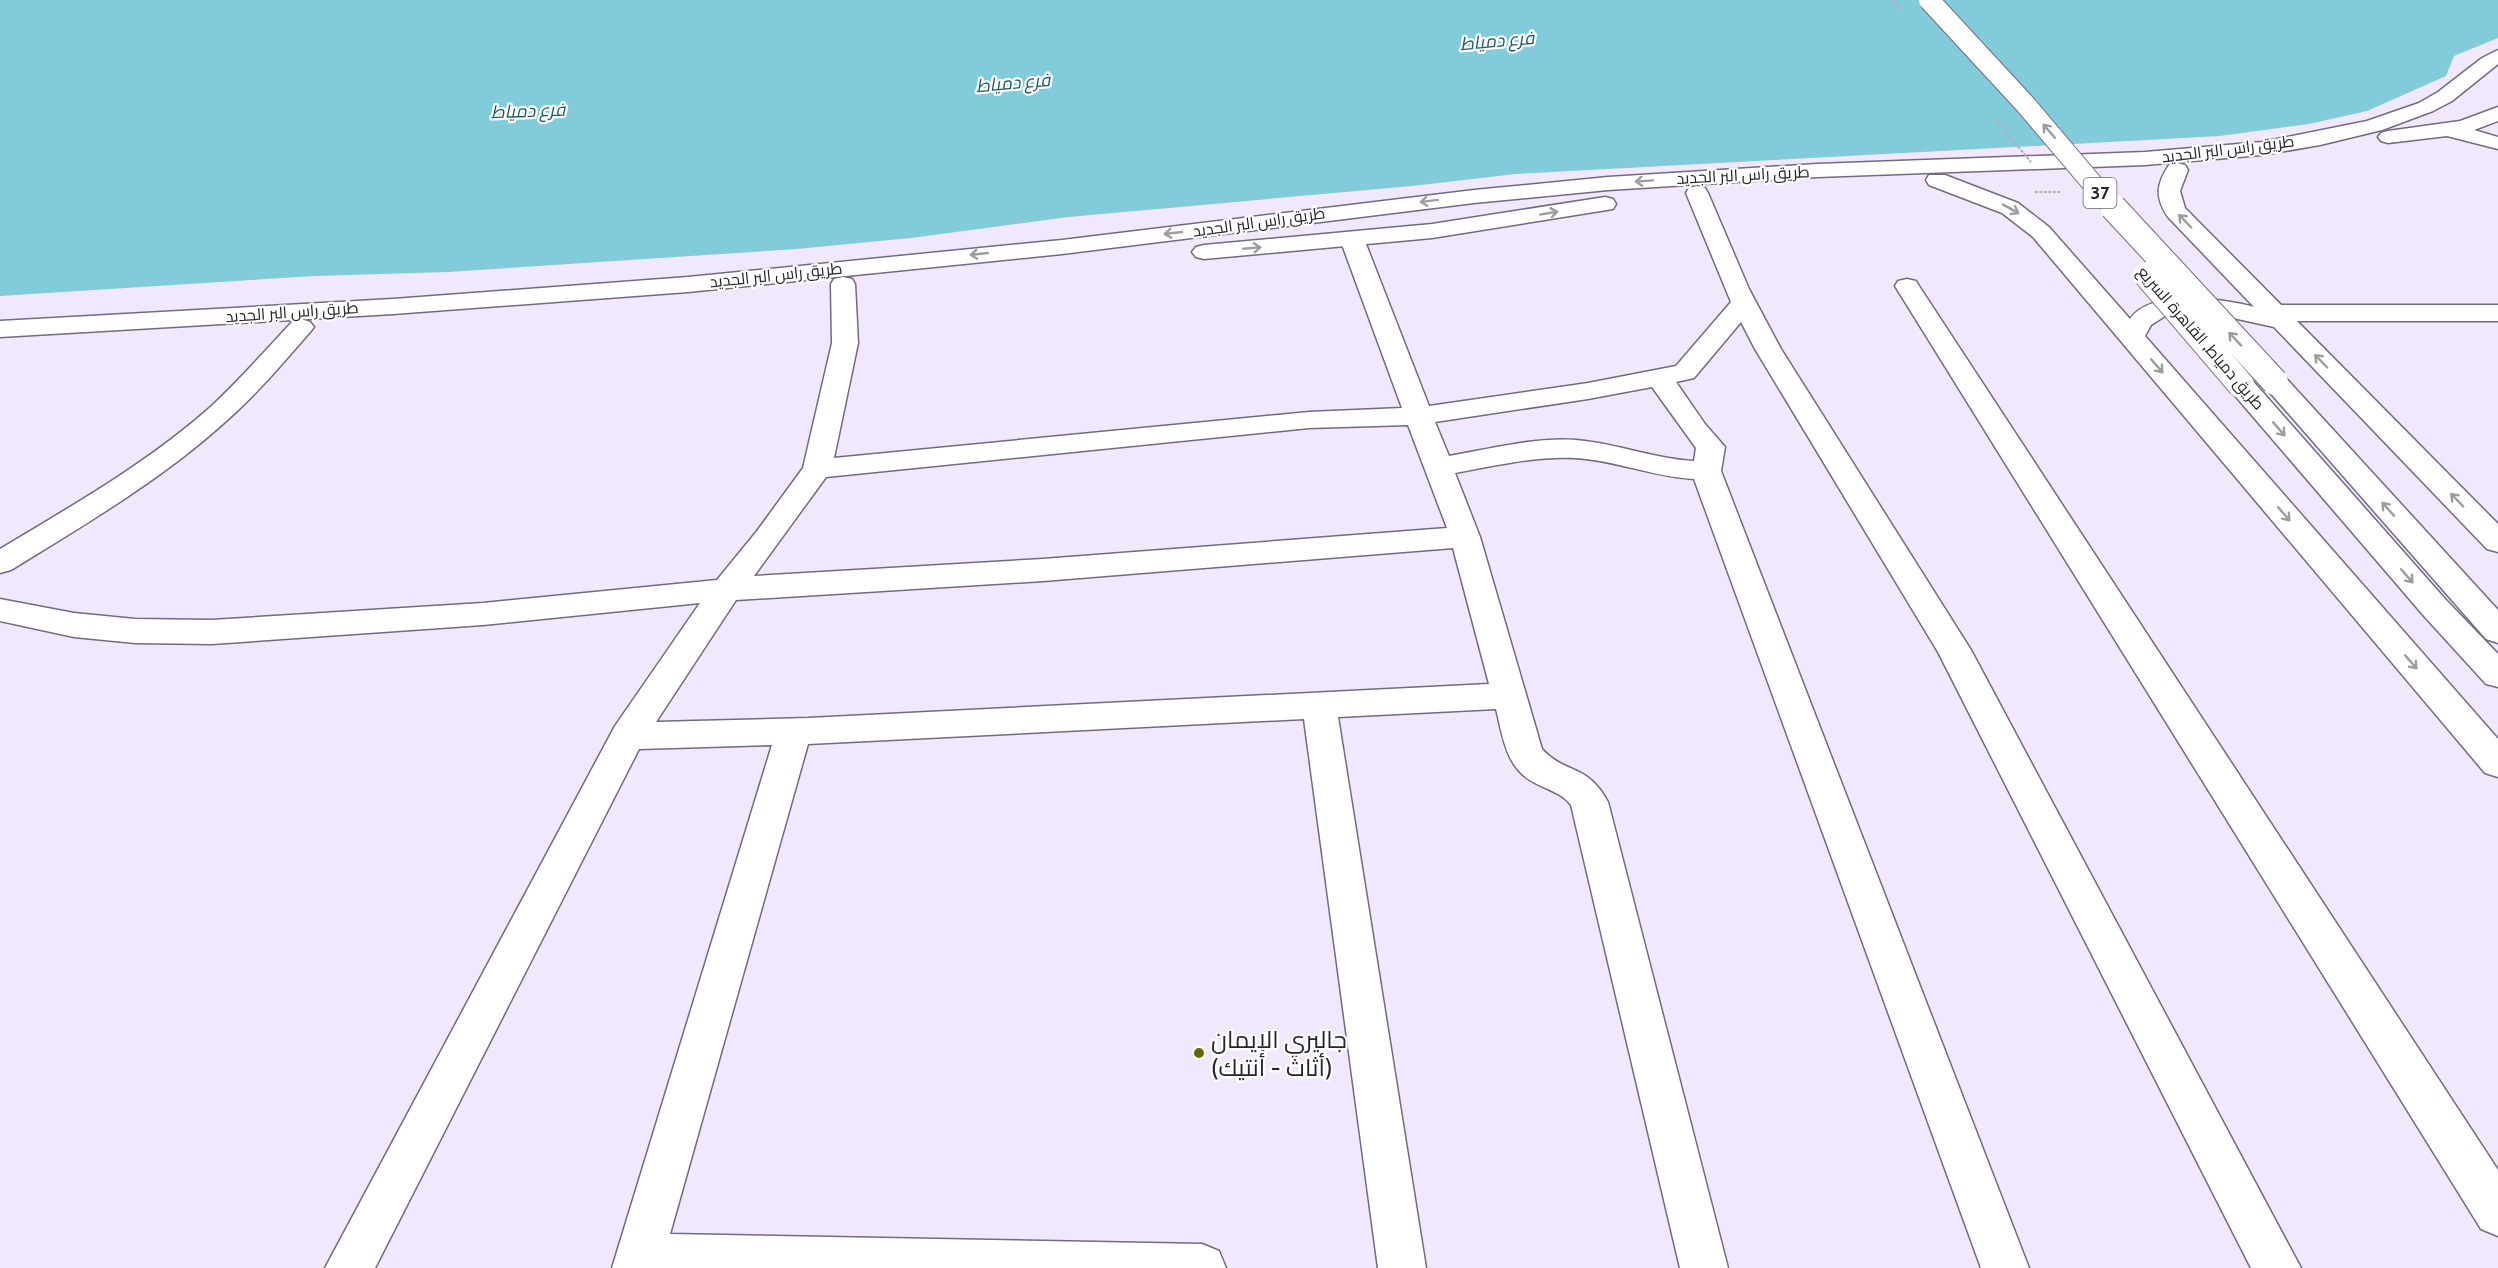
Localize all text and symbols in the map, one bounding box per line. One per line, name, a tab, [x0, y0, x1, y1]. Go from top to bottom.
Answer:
water label: فرع دمياط	[1459, 27, 1536, 56]
water label: فرع دمياط	[975, 69, 1052, 98]
water label: فرع دمياط	[490, 99, 567, 124]
one-way arrow	[2042, 124, 2056, 139]
street label: طريق راس البر الجديد	[2161, 131, 2295, 168]
street label: طريق راس البر الجديد	[1676, 162, 1810, 189]
one-way arrow	[1634, 176, 1654, 187]
road number: 37	[2084, 178, 2116, 208]
one-way arrow	[1419, 195, 1439, 206]
street label: طريق راس البر الجديد	[1192, 203, 1326, 242]
one-way arrow	[2001, 204, 2019, 215]
one-way arrow	[1539, 207, 1559, 218]
one-way arrow	[2179, 214, 2193, 229]
one-way arrow	[1163, 228, 1183, 239]
one-way arrow	[1241, 242, 1261, 253]
one-way arrow	[969, 249, 989, 260]
street label: طريق راس البر الجديد	[709, 259, 843, 292]
street label: طريق دمياط, القاهرة السريع	[2132, 262, 2268, 415]
street label: طريق راس البر الجديد	[225, 298, 359, 327]
one-way arrow	[2229, 332, 2243, 347]
one-way arrow	[2314, 353, 2329, 368]
one-way arrow	[2150, 358, 2164, 373]
one-way arrow	[2272, 421, 2286, 436]
one-way arrow	[2450, 493, 2465, 508]
one-way arrow	[2382, 502, 2396, 518]
one-way arrow	[2277, 506, 2291, 521]
one-way arrow	[2400, 568, 2414, 583]
one-way arrow	[2404, 654, 2418, 669]
place label: جاليري الإيمان (أثاث - أنتيك)	[1211, 1025, 1347, 1082]
marker: جاليري الإيمان (أثاث - أنتيك)	[1192, 1046, 1206, 1060]

